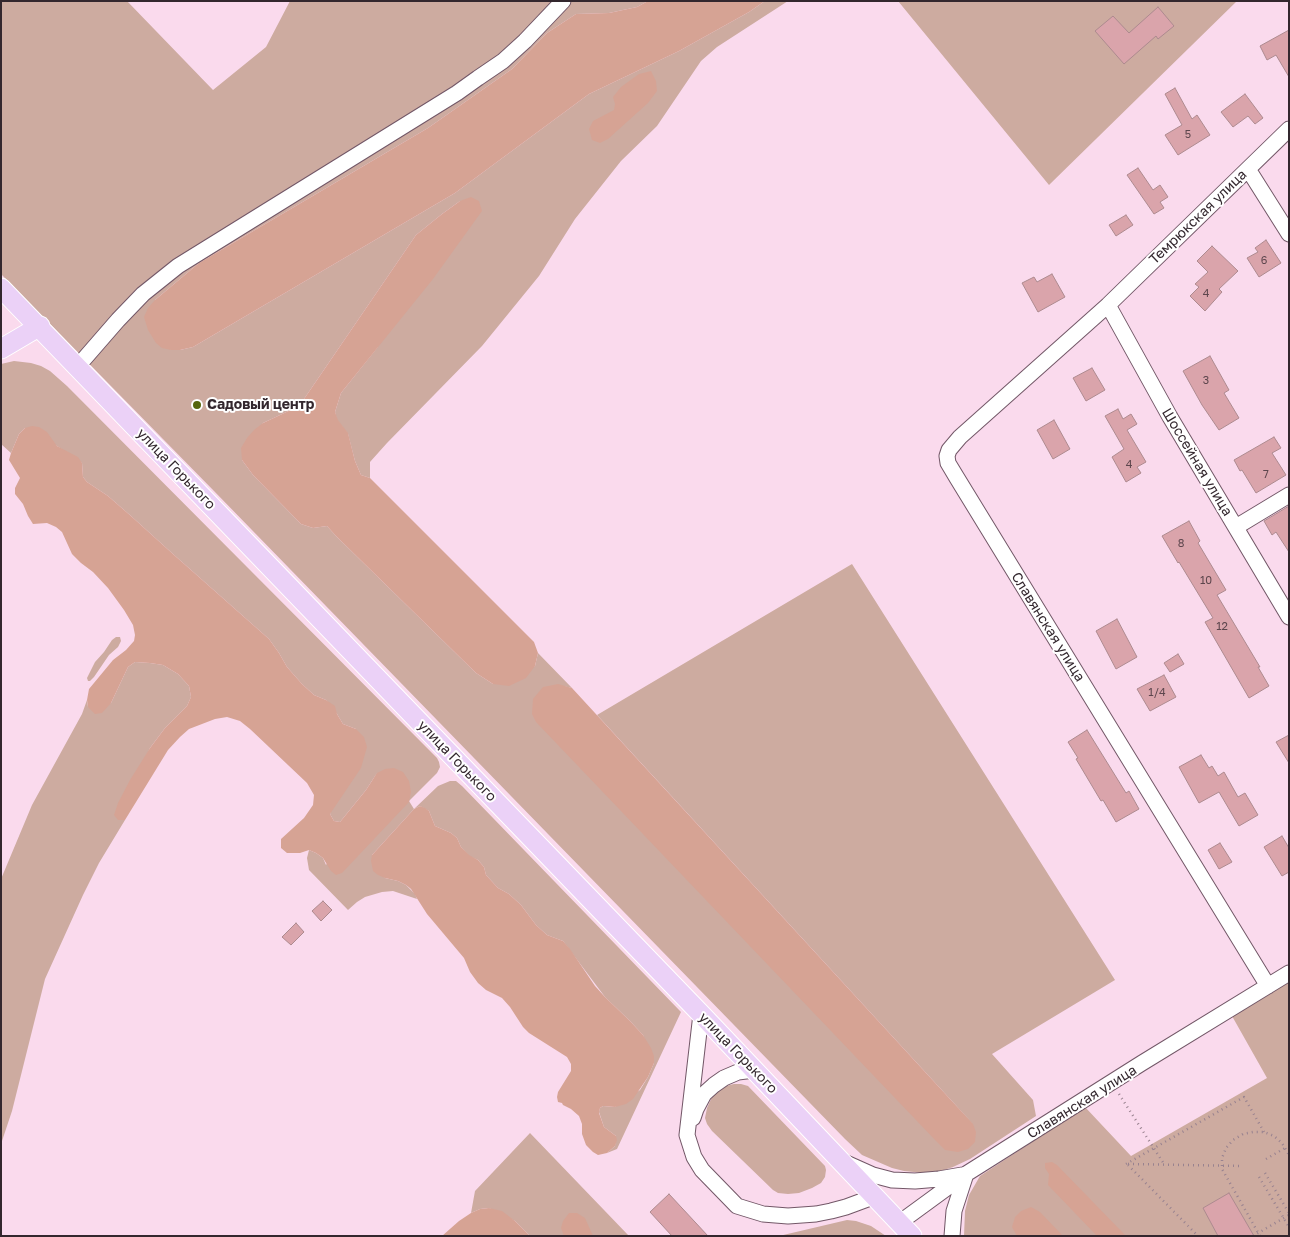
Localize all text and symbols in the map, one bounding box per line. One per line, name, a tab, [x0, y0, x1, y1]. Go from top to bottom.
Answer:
house number: 5	[1185, 128, 1191, 142]
street label: Темрюкская улица	[1146, 166, 1250, 268]
house number: 6	[1261, 254, 1267, 268]
house number: 4	[1203, 287, 1209, 301]
house number: 3	[1203, 374, 1209, 388]
place label: Садовый центр	[207, 397, 314, 413]
marker: Садовый центр	[191, 399, 203, 411]
street label: Шоссейная улица	[1158, 405, 1236, 519]
street label: улица Горького	[133, 425, 219, 513]
house number: 4	[1126, 458, 1132, 472]
house number: 7	[1263, 468, 1269, 482]
house number: 8	[1178, 537, 1184, 551]
street label: Славянская улица	[1008, 569, 1088, 685]
house number: 10	[1200, 574, 1212, 588]
house number: 12	[1216, 620, 1228, 634]
house number: 1/4	[1148, 686, 1166, 700]
street label: улица Горького	[414, 717, 500, 805]
street label: улица Горького	[695, 1009, 781, 1097]
street label: Славянская улица	[1024, 1062, 1140, 1142]

